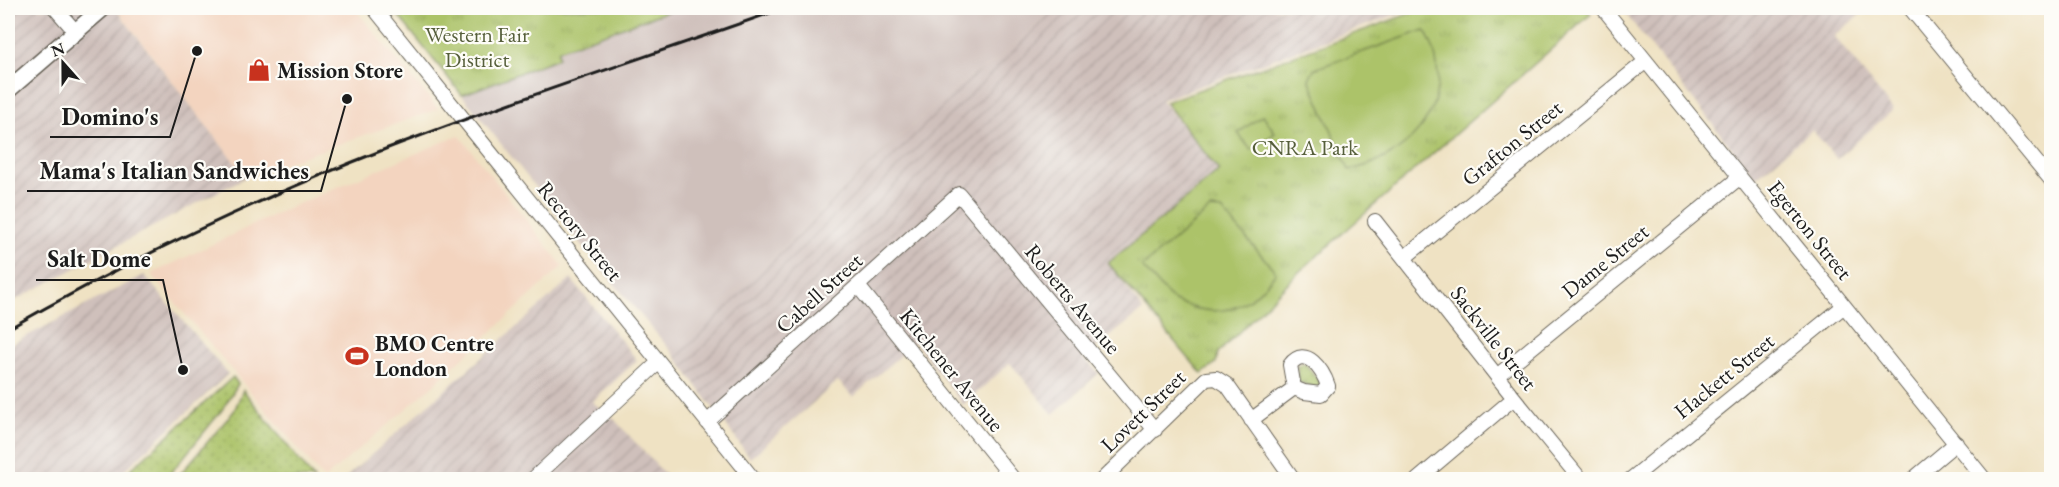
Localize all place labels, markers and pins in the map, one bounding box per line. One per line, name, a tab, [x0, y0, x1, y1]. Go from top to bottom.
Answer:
place label: Mission Store	[277, 56, 403, 85]
shop icon: Mission Store	[246, 57, 272, 83]
callout: Domino's	[50, 95, 170, 137]
callout: Mama's Italian Sandwiches	[27, 149, 321, 191]
callout: Salt Dome	[36, 238, 163, 280]
place label: BMO Centre London	[375, 329, 494, 383]
sports icon: BMO Centre London	[344, 343, 370, 369]

